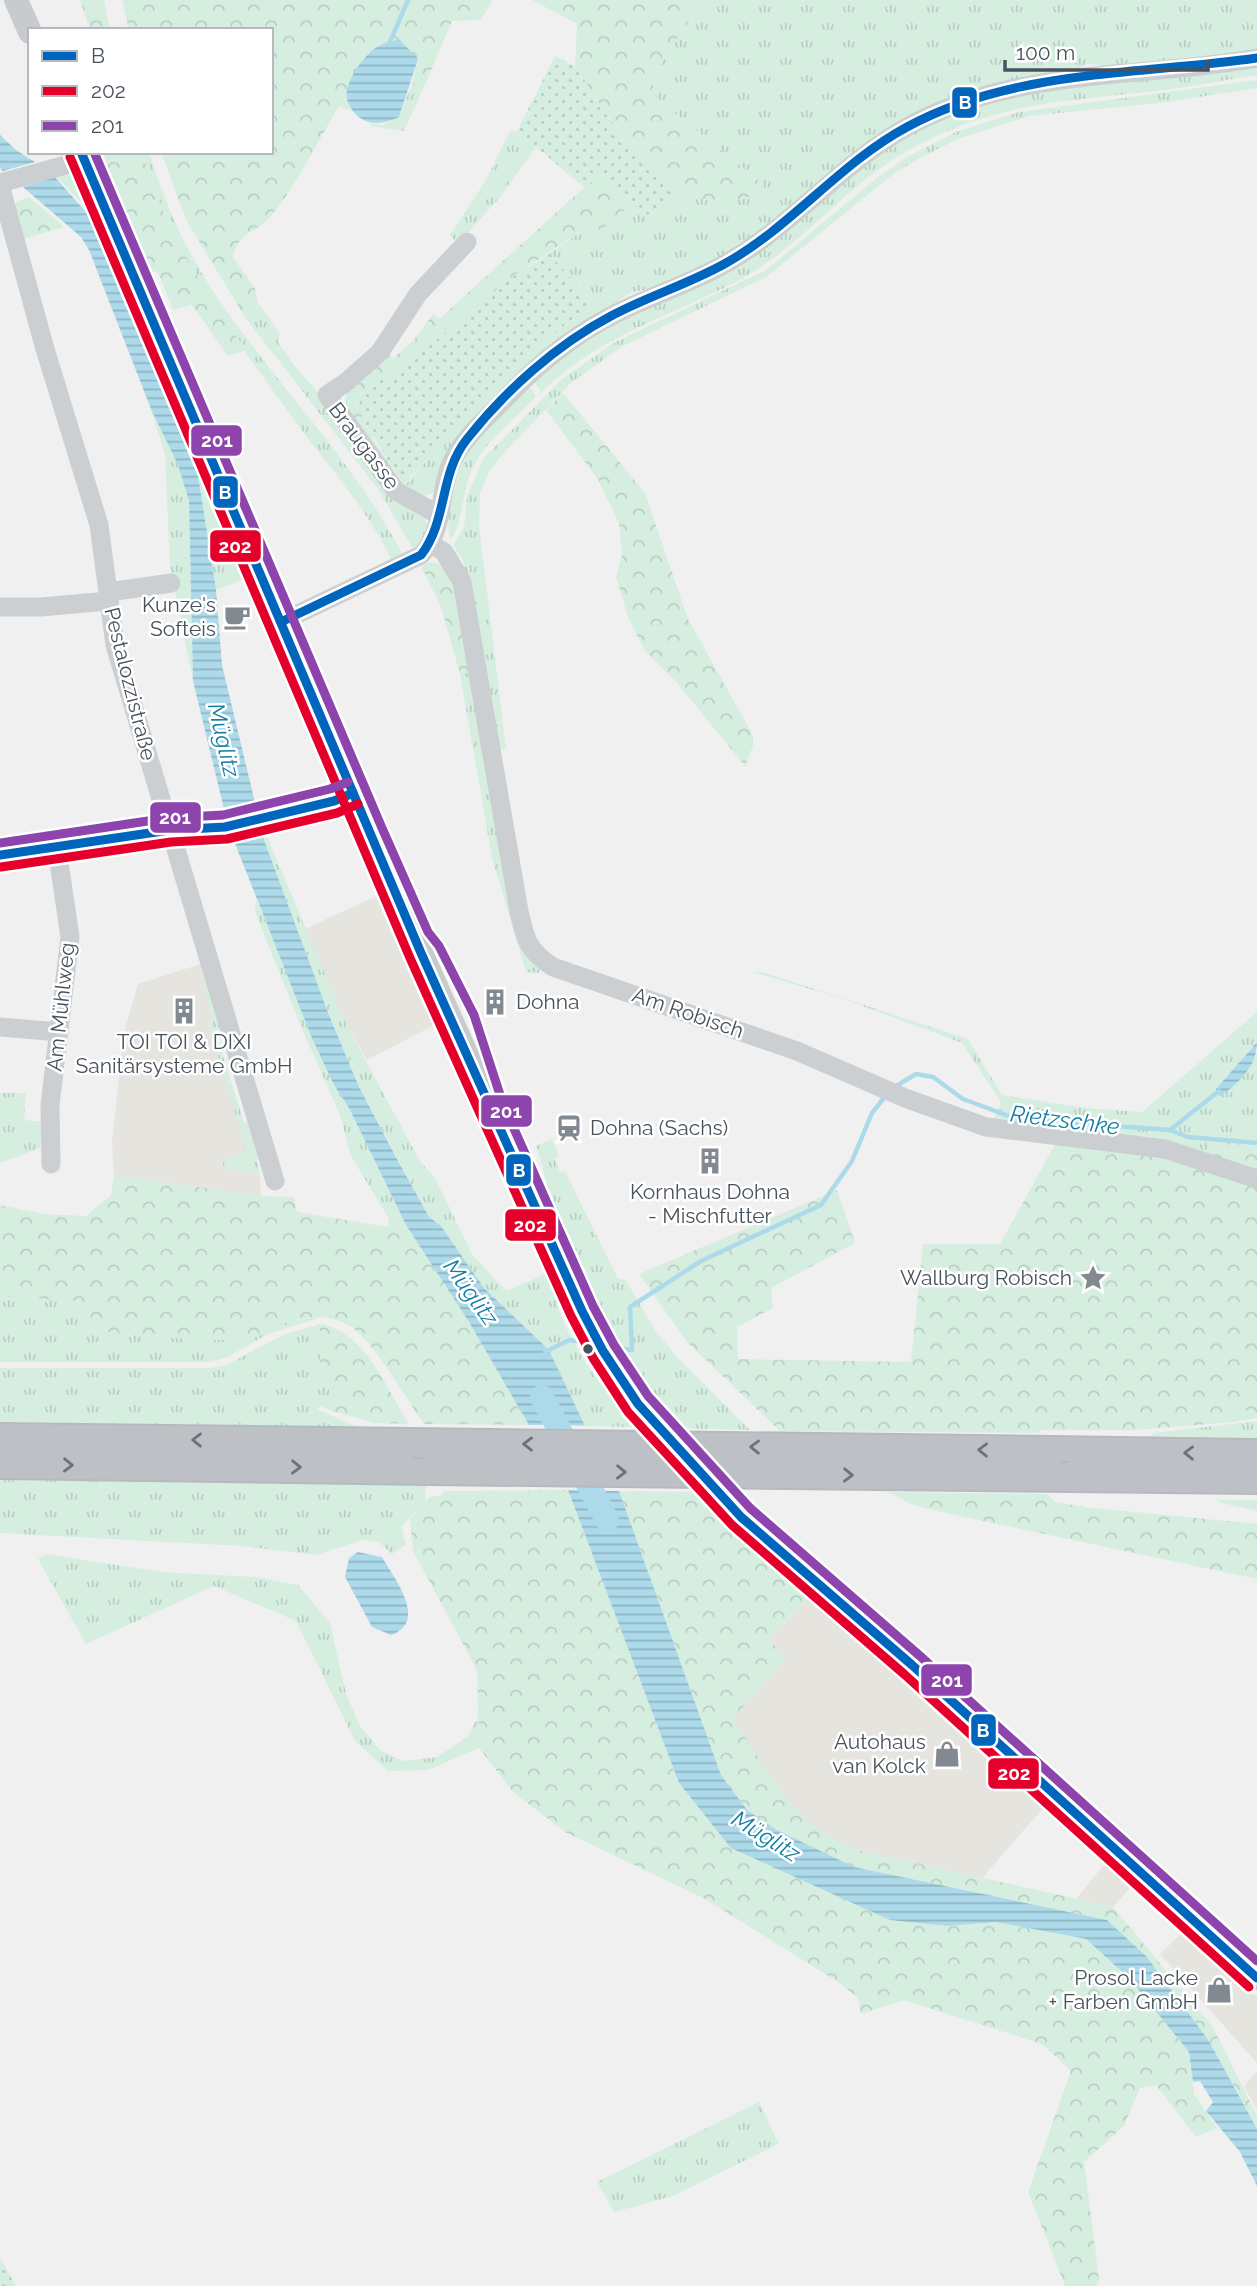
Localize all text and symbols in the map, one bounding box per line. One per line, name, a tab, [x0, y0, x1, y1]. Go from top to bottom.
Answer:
legend	[28, 28, 273, 154]
scale bar	[1005, 28, 1208, 72]
text: 100 m	[1016, 40, 1075, 65]
text: B	[91, 43, 105, 68]
text: 202	[91, 78, 126, 103]
line badge: B	[951, 86, 978, 119]
text: B	[959, 91, 972, 113]
text: 201	[91, 113, 124, 138]
street label: Braugasse	[324, 397, 405, 494]
line badge: 201	[190, 424, 243, 457]
text: 201	[201, 429, 233, 451]
line badge: B	[212, 475, 239, 509]
text: B	[219, 481, 232, 503]
line badge: 202	[209, 529, 262, 563]
text: 202	[218, 535, 252, 557]
place label: Kunze's Softeis	[142, 592, 216, 641]
cafe icon: Kunze's Softeis	[222, 602, 252, 632]
street label: Pestalozzistraße	[99, 605, 162, 763]
water label: Müglitz	[203, 700, 246, 781]
line badge: 201	[149, 801, 202, 834]
text: 201	[159, 806, 191, 828]
street label: Am Mühlweg	[41, 941, 80, 1073]
street label: Am Robisch	[629, 982, 747, 1043]
building icon: Dohna	[480, 987, 510, 1017]
place label: Dohna	[516, 989, 579, 1014]
building icon: TOI TOI & DIXI Sanitärsysteme GmbH	[169, 996, 199, 1026]
place label: TOI TOI & DIXI Sanitärsysteme GmbH	[76, 1029, 292, 1078]
line badge: 201	[480, 1094, 533, 1128]
water label: Rietzschke	[1009, 1099, 1121, 1140]
text: 201	[490, 1100, 522, 1122]
station icon: Dohna (Sachs)	[554, 1113, 584, 1143]
place label: Dohna (Sachs)	[590, 1115, 728, 1140]
building icon: Kornhaus Dohna - Mischfutter	[695, 1146, 725, 1176]
line badge: B	[505, 1153, 532, 1187]
text: B	[513, 1159, 526, 1181]
place label: Kornhaus Dohna - Mischfutter	[630, 1179, 790, 1228]
line badge: 202	[504, 1208, 557, 1242]
text: 202	[513, 1214, 547, 1236]
water label: Müglitz	[438, 1253, 505, 1331]
place icon: Wallburg Robisch	[1078, 1263, 1108, 1293]
place label: Wallburg Robisch	[900, 1265, 1072, 1290]
unlabelled marker	[581, 1342, 595, 1356]
one-way arrow	[192, 1432, 202, 1448]
one-way arrow	[522, 1437, 533, 1452]
one-way arrow	[750, 1440, 761, 1455]
one-way arrow	[977, 1443, 988, 1458]
one-way arrow	[1183, 1445, 1194, 1461]
one-way arrow	[63, 1457, 74, 1472]
one-way arrow	[290, 1460, 301, 1475]
one-way arrow	[616, 1464, 627, 1480]
one-way arrow	[843, 1467, 854, 1482]
line badge: 201	[920, 1663, 973, 1697]
text: 201	[931, 1669, 963, 1691]
line badge: B	[970, 1713, 997, 1747]
text: B	[977, 1719, 990, 1741]
place label: Autohaus van Kolck	[832, 1729, 926, 1778]
shop icon: Autohaus van Kolck	[932, 1739, 962, 1769]
line badge: 202	[987, 1757, 1040, 1790]
text: 202	[997, 1762, 1031, 1784]
water label: Müglitz	[727, 1804, 806, 1868]
place label: Prosol Lacke + Farben GmbH	[1049, 1965, 1198, 2014]
shop icon: Prosol Lacke + Farben GmbH	[1204, 1975, 1234, 2005]

